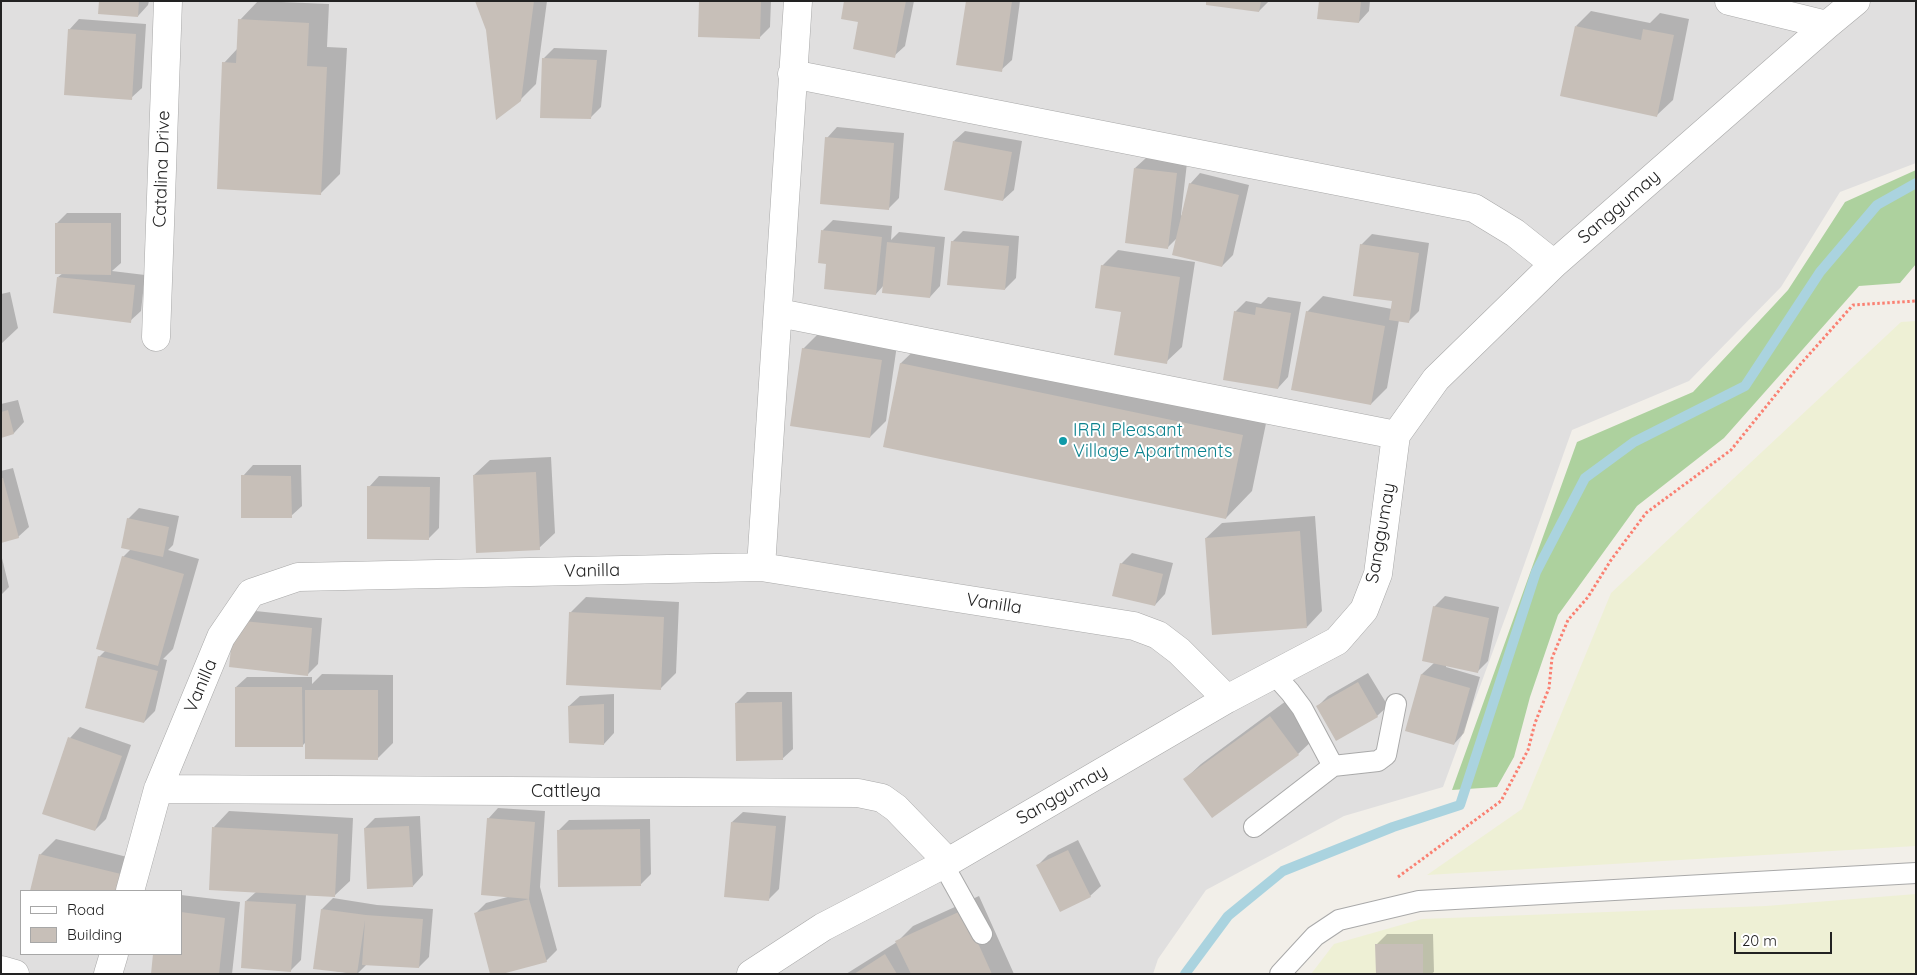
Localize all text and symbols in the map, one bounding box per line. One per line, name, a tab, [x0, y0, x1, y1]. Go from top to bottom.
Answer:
street label: Catalina Drive	[149, 110, 175, 228]
street label: Sanggumay	[1574, 166, 1664, 248]
place label: IRRI Pleasant Village Apartments	[1073, 420, 1232, 462]
marker: IRRI Pleasant Village Apartments	[1057, 435, 1069, 447]
street label: Sanggumay	[1362, 481, 1400, 585]
street label: Vanilla	[564, 560, 620, 582]
street label: Vanilla	[965, 589, 1023, 619]
street label: Vanilla	[180, 656, 222, 716]
street label: Sanggumay	[1013, 760, 1111, 830]
street label: Cattleya	[531, 781, 601, 803]
legend	[20, 890, 182, 955]
text: Road	[67, 900, 104, 919]
scale bar	[1737, 922, 1834, 954]
text: Building	[67, 925, 122, 944]
text: 20 m	[1742, 931, 1777, 950]

